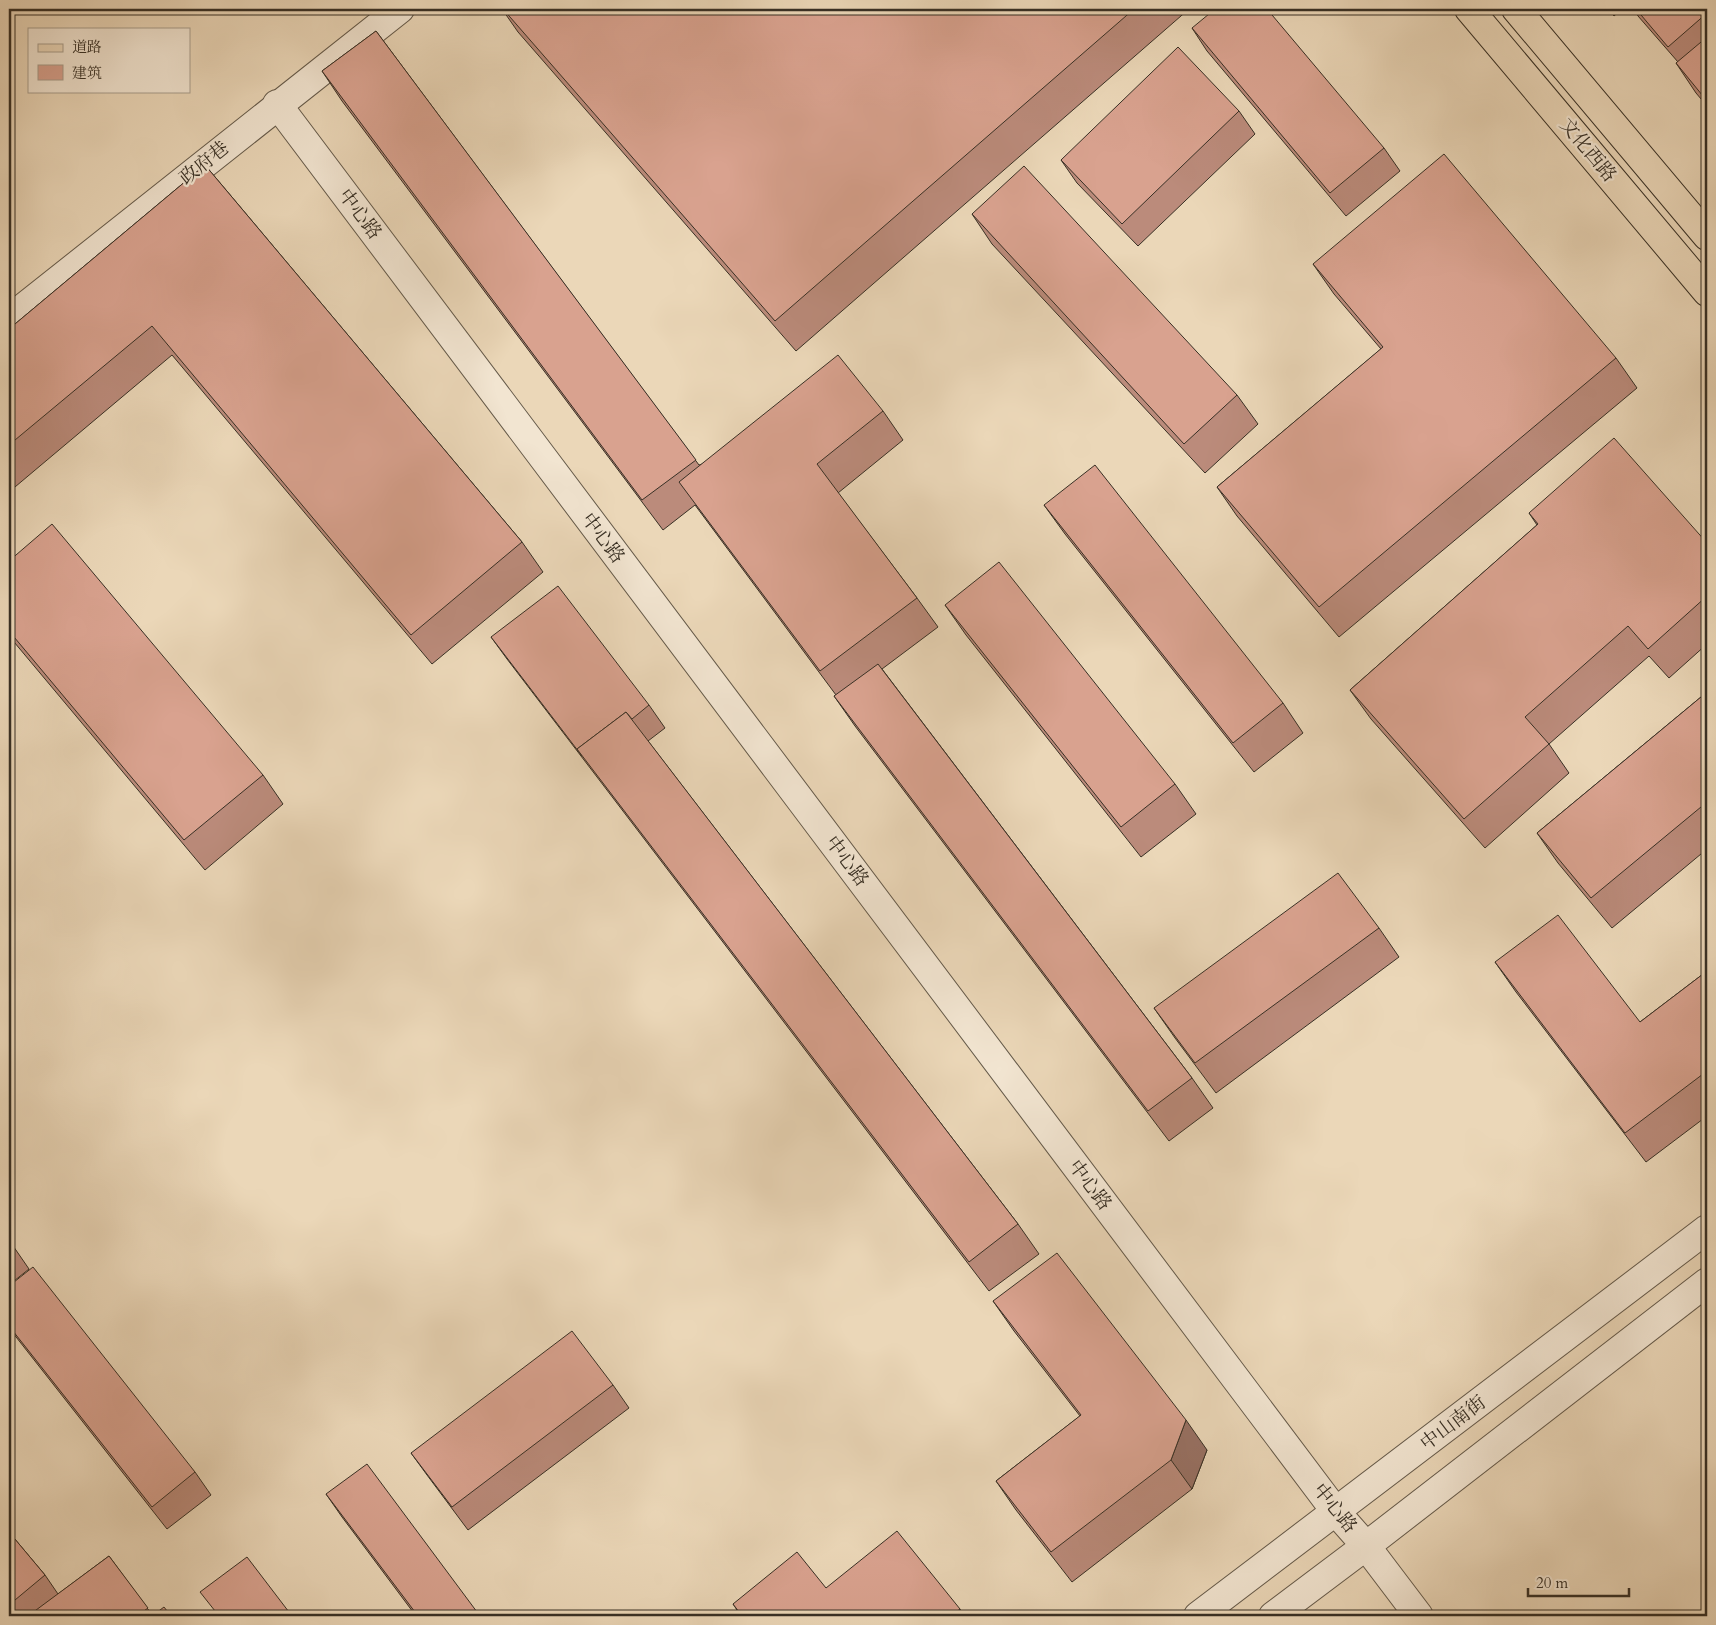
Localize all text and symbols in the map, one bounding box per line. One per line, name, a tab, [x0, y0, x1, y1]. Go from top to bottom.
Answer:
legend	[28, 28, 190, 92]
text: 道路	[72, 37, 102, 57]
text: 建筑	[72, 63, 102, 83]
street label: 文化西路	[1554, 113, 1622, 187]
street label: 政府巷	[174, 135, 234, 191]
street label: 中心路	[332, 183, 388, 245]
street label: 中心路	[575, 507, 631, 569]
street label: 中心路	[819, 830, 875, 892]
street label: 中心路	[1062, 1154, 1118, 1216]
street label: 中山南街	[1415, 1390, 1491, 1456]
street label: 中心路	[1307, 1478, 1363, 1538]
scale bar	[1528, 1565, 1630, 1597]
text: 20 m	[1536, 1573, 1568, 1593]

